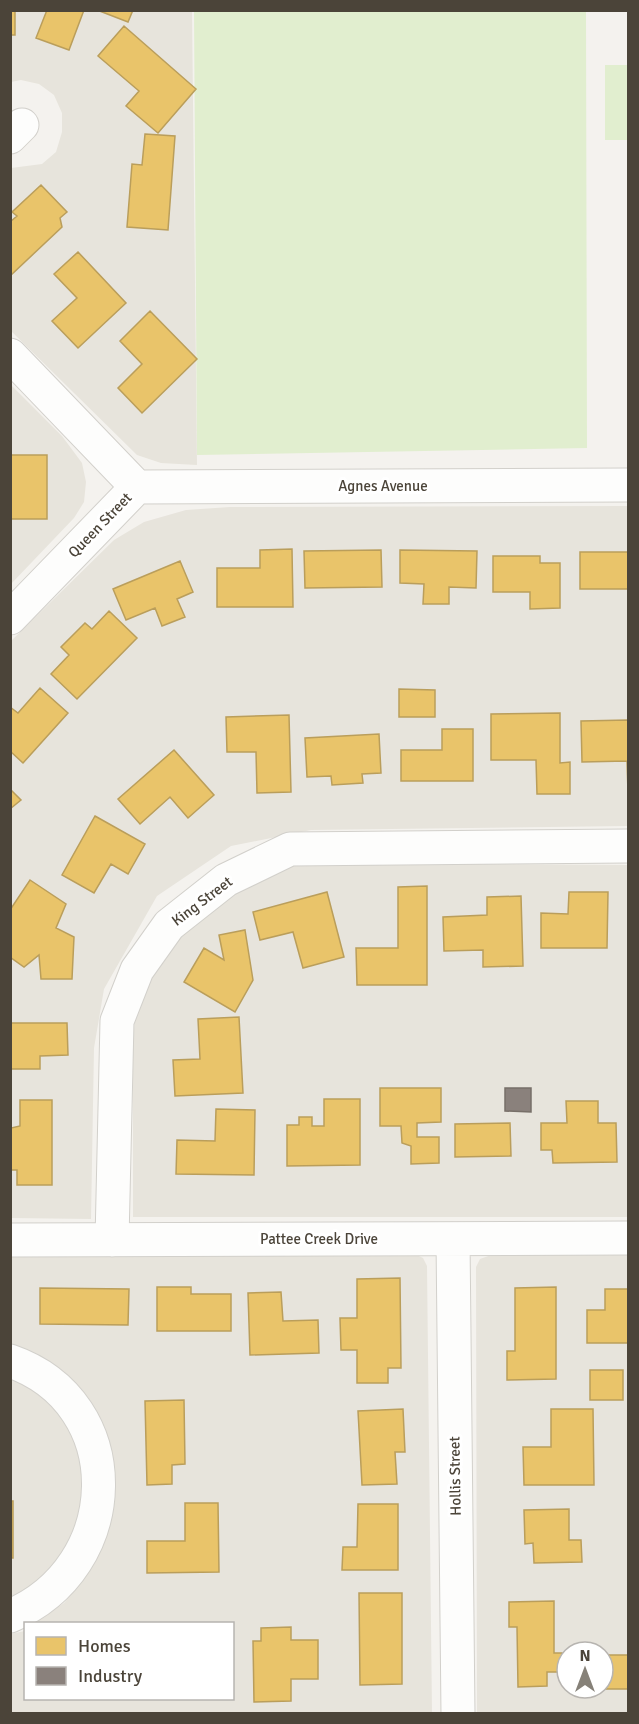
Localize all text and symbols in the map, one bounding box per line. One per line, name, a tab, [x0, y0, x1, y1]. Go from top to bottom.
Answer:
street label: Agnes Avenue	[338, 477, 428, 495]
street label: Queen Street	[65, 489, 135, 561]
street label: King Street	[168, 872, 236, 930]
street label: Pattee Creek Drive	[260, 1230, 378, 1248]
street label: Hollis Street	[445, 1436, 465, 1516]
legend	[24, 1622, 234, 1700]
text: Homes	[78, 1635, 131, 1657]
north arrow	[555, 1640, 615, 1700]
text: N	[579, 1646, 591, 1666]
text: Industry	[78, 1665, 143, 1687]

